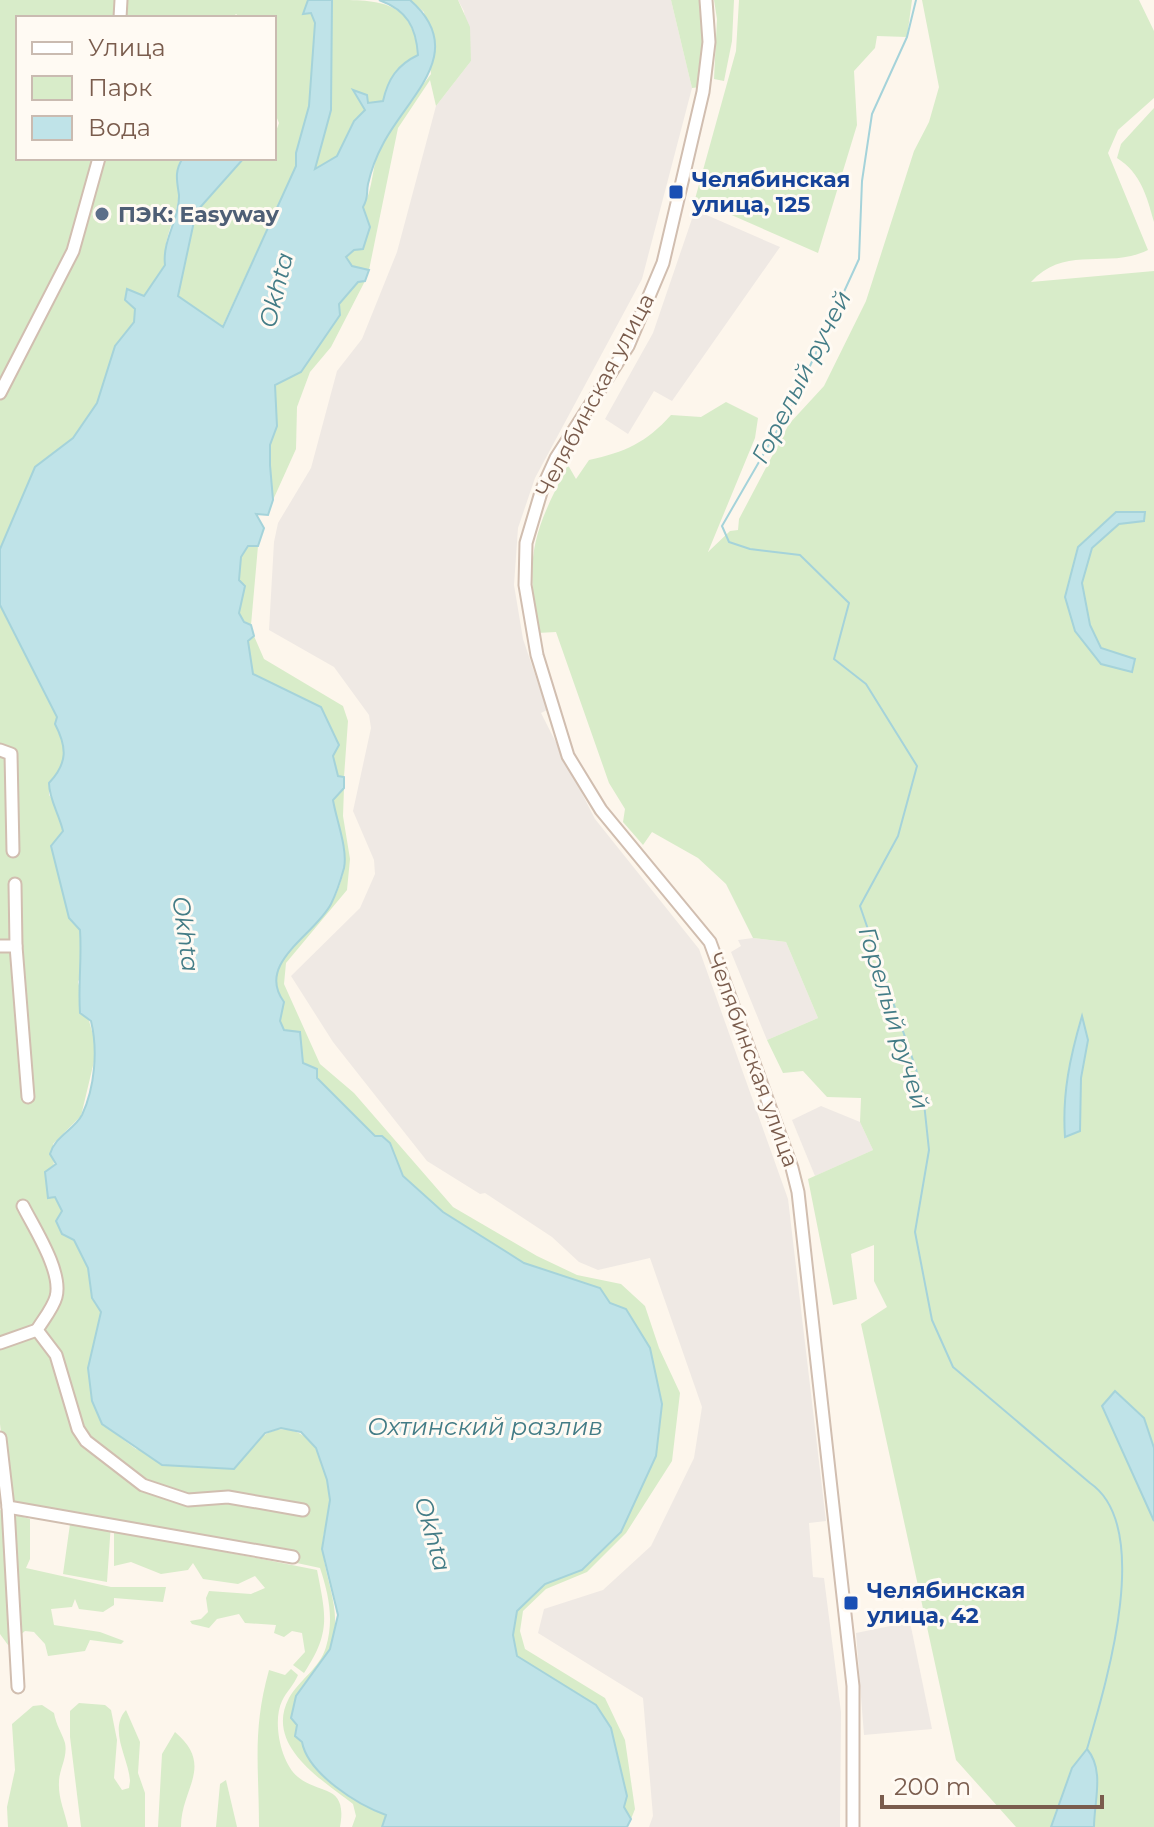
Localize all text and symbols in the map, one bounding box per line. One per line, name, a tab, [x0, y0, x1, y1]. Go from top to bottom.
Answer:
legend	[16, 16, 276, 160]
text: Улица	[88, 33, 166, 62]
text: Парк	[88, 73, 152, 102]
text: Вода	[88, 113, 151, 142]
place label: Челябинская улица, 125	[691, 166, 850, 218]
marker: Челябинская улица, 125	[667, 183, 685, 201]
place label: ПЭК: Easyway	[118, 201, 280, 228]
marker: ПЭК: Easyway	[93, 205, 111, 223]
water label: Okhta	[253, 250, 299, 330]
water label: Горелый ручей	[745, 286, 857, 468]
street label: Челябинская улица	[530, 289, 660, 501]
water label: Okhta	[166, 894, 206, 974]
water label: Горелый ручей	[852, 923, 936, 1113]
street label: Челябинская улица	[702, 949, 804, 1171]
water label: Охтинский разлив	[367, 1412, 603, 1441]
water label: Okhta	[409, 1493, 457, 1575]
place label: Челябинская улица, 42	[866, 1577, 1025, 1629]
marker: Челябинская улица, 42	[842, 1594, 860, 1612]
scale bar	[882, 1759, 1102, 1809]
text: 200 m	[894, 1772, 971, 1801]

